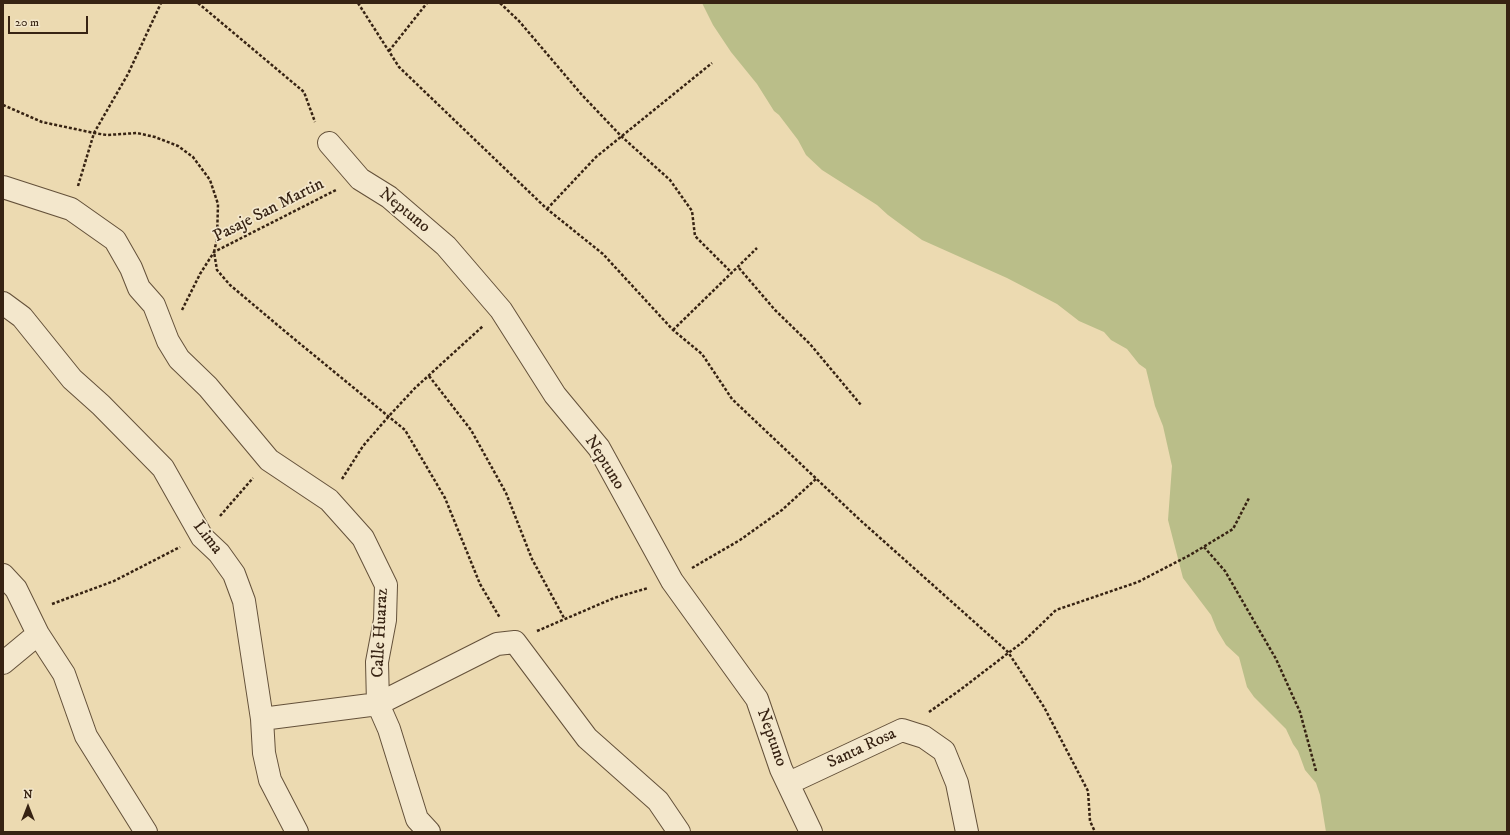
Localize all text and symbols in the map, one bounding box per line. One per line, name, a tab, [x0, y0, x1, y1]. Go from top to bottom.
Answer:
scale bar	[10, 8, 90, 34]
text: 20 m	[15, 15, 39, 30]
street label: Pasaje San Martin	[210, 174, 328, 248]
street label: Neptuno	[374, 184, 434, 238]
street label: Neptuno	[579, 432, 629, 494]
street label: Lima	[188, 517, 226, 559]
street label: Calle Huaraz	[368, 588, 394, 678]
street label: Neptuno	[751, 706, 791, 770]
street label: Santa Rosa	[824, 724, 900, 774]
north arrow	[8, 787, 48, 827]
text: N	[23, 788, 33, 802]

